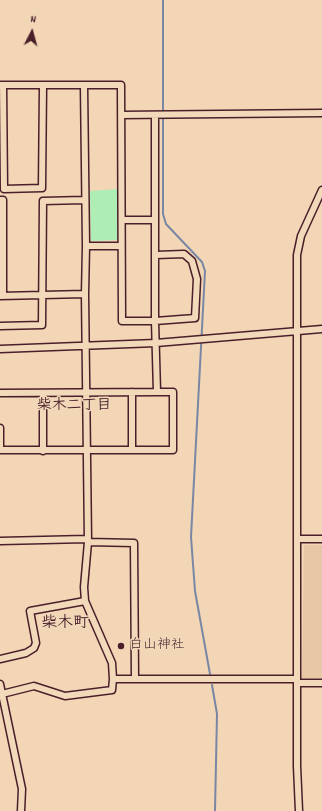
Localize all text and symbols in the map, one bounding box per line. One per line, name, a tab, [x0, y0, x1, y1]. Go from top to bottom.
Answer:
north arrow	[12, 12, 52, 52]
text: N	[30, 12, 37, 28]
district label: 柴木二丁目	[37, 398, 111, 416]
district label: 柴木町	[41, 615, 89, 635]
place label: 白山神社	[129, 638, 185, 654]
marker: 白山神社	[116, 641, 126, 651]

